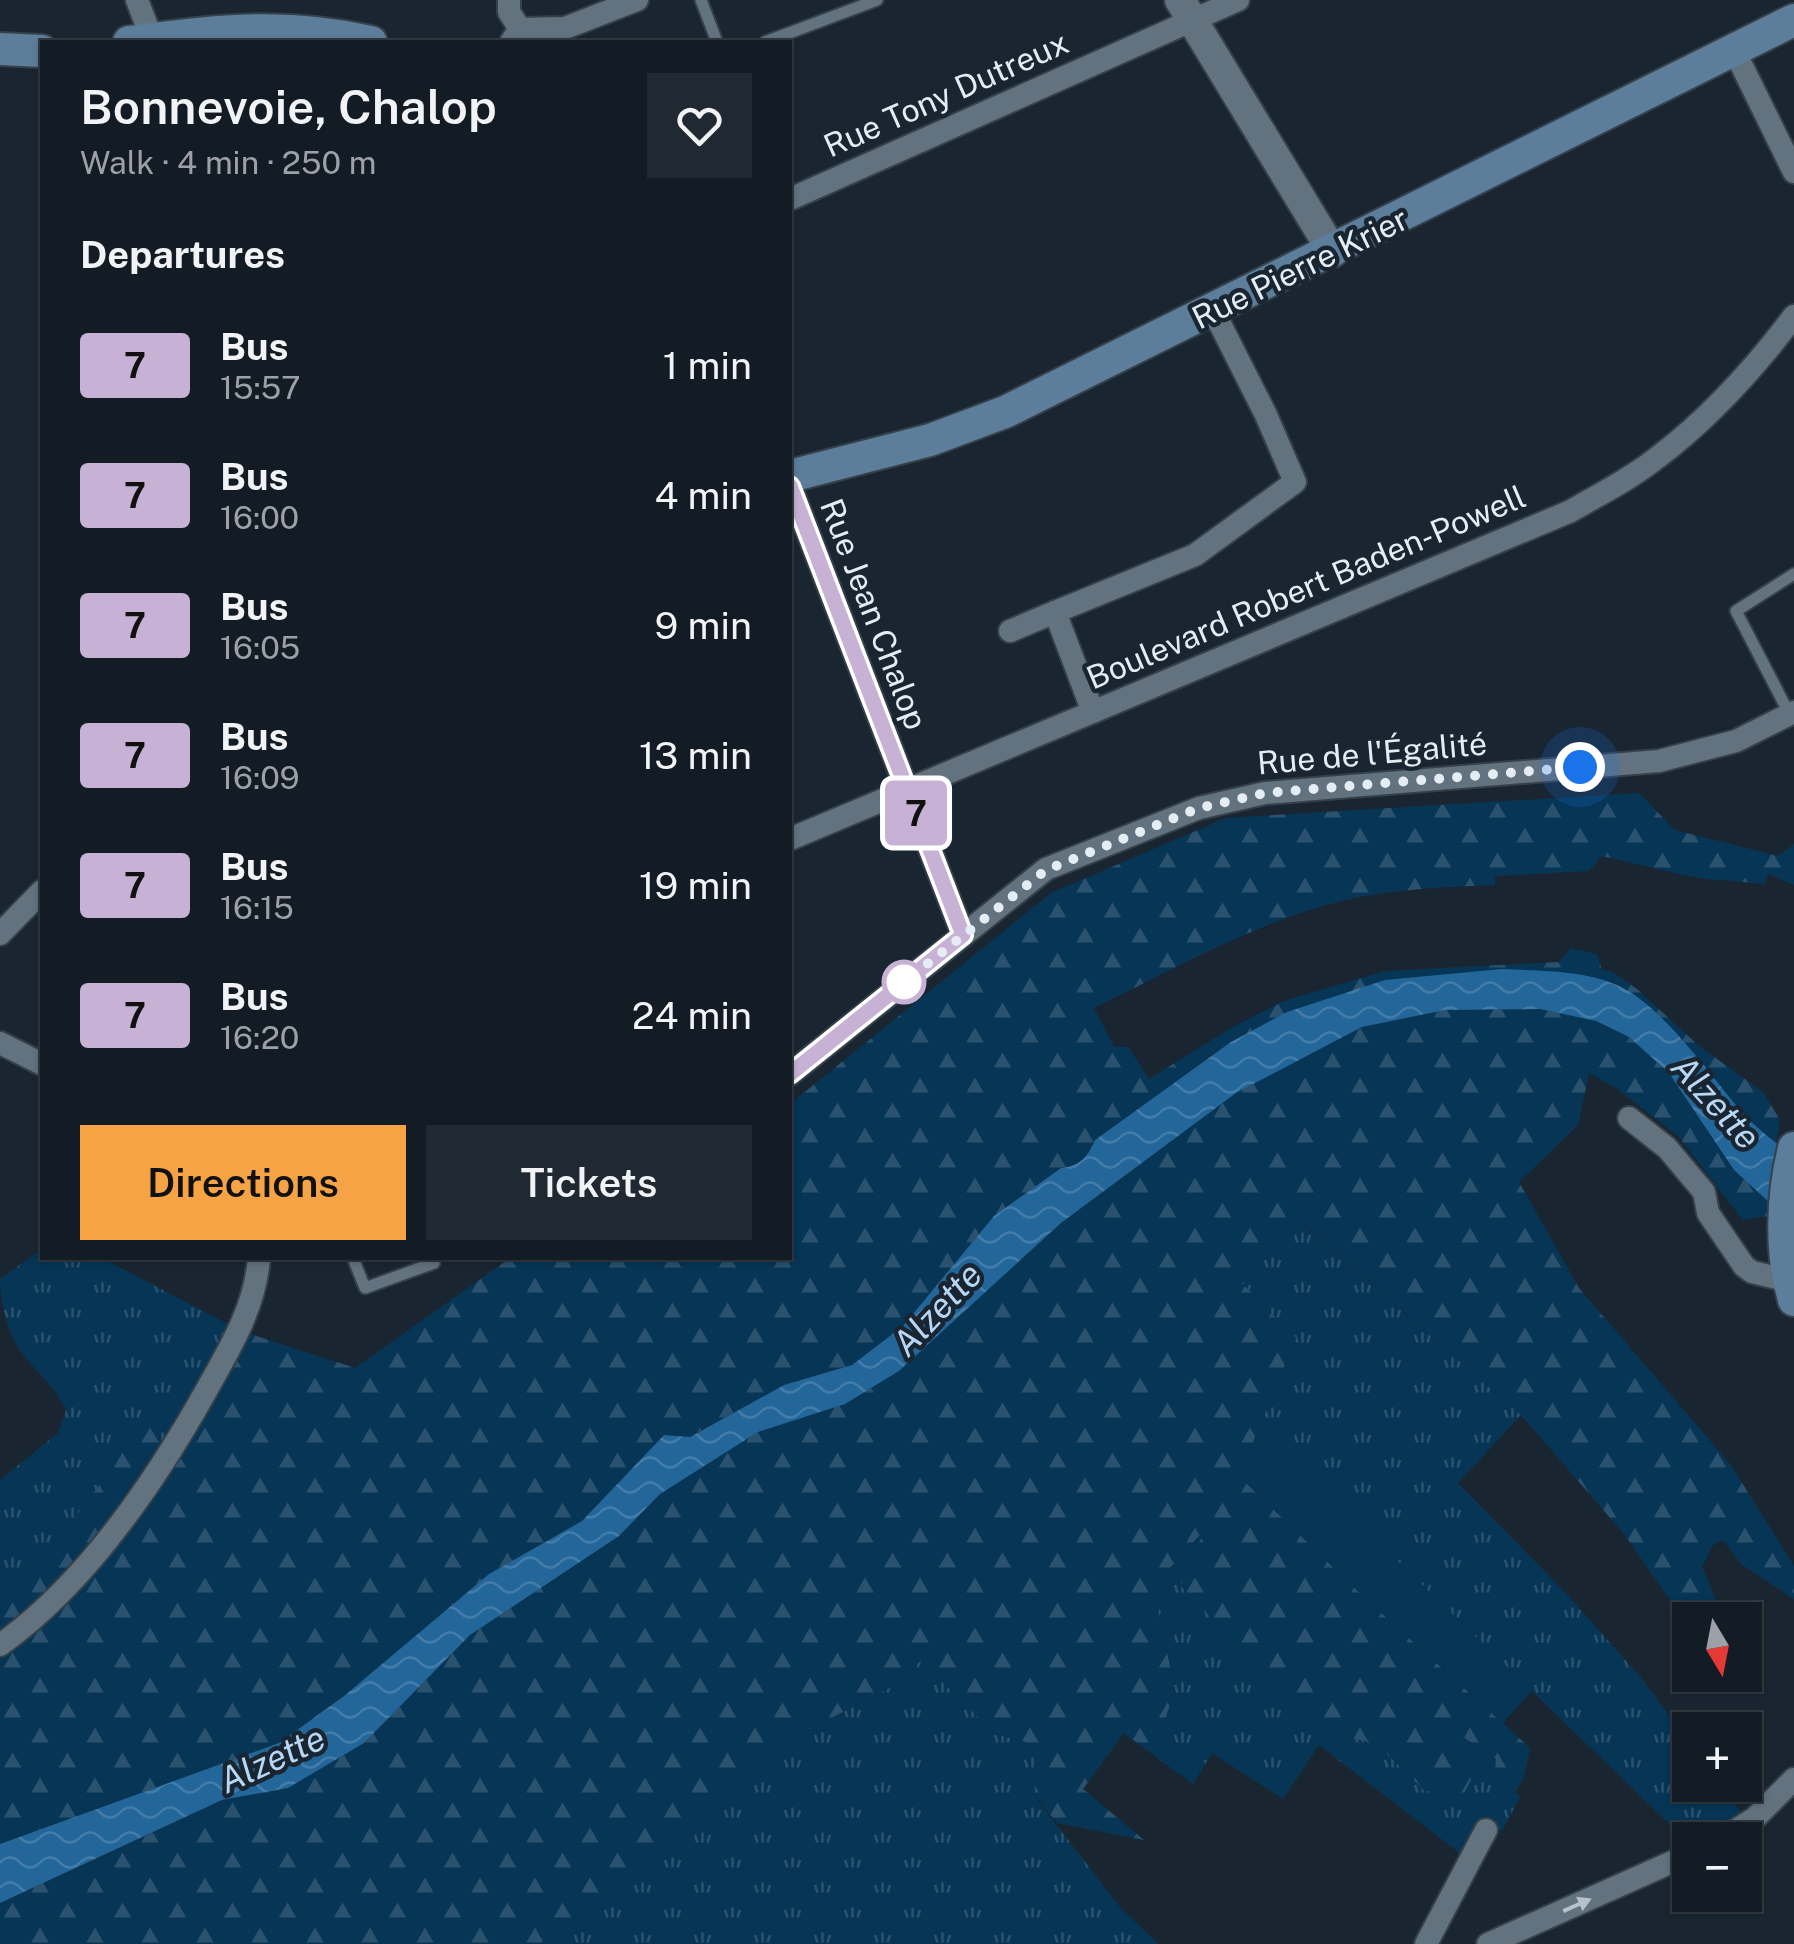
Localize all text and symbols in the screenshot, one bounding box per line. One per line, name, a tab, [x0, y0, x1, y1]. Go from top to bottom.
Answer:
street label: Rue Tony Dutreux	[818, 24, 1074, 164]
button: heart	[647, 73, 752, 178]
text: Bonnevoie, Chalop	[80, 78, 497, 135]
text: Walk · 4 min · 250 m	[80, 144, 376, 181]
street label: Rue Pierre Krier	[1186, 200, 1414, 336]
text: Departures	[80, 232, 285, 277]
text: Bus	[220, 324, 289, 369]
text: 1 min	[663, 343, 752, 388]
text: 7	[124, 345, 146, 386]
text: 15:57	[220, 369, 300, 406]
text: Bus	[220, 454, 289, 499]
text: 4 min	[654, 473, 752, 518]
text: 7	[124, 475, 146, 516]
street label: Boulevard Robert Baden-Powell	[1081, 478, 1531, 696]
street label: Rue Jean Chalop	[813, 493, 935, 735]
text: 16:00	[220, 499, 299, 536]
text: Bus	[220, 584, 289, 629]
text: 9 min	[655, 603, 752, 648]
text: 7	[124, 605, 146, 646]
text: 16:05	[220, 629, 300, 666]
text: Bus	[220, 714, 289, 759]
street label: Rue de l'Égalité	[1256, 725, 1488, 781]
text: 13 min	[639, 733, 752, 778]
text: 7	[124, 735, 146, 776]
your location	[1555, 742, 1605, 792]
text: 16:09	[220, 759, 300, 796]
line badge: 7	[884, 780, 948, 846]
text: 7	[905, 793, 927, 834]
text: Bus	[220, 844, 289, 889]
text: 19 min	[639, 863, 752, 908]
text: 7	[124, 865, 146, 906]
text: 16:15	[220, 889, 294, 926]
unlabelled marker	[883, 961, 925, 1003]
text: Bus	[220, 974, 289, 1019]
text: 24 min	[632, 993, 752, 1038]
text: 7	[124, 995, 146, 1036]
text: 16:20	[220, 1019, 299, 1056]
water label: Alzette	[1663, 1047, 1769, 1157]
button: Directions	[80, 1125, 406, 1240]
button: Tickets	[426, 1125, 752, 1240]
water label: Alzette	[884, 1254, 990, 1364]
north arrow	[1672, 1602, 1762, 1692]
map controls	[1672, 1602, 1762, 1912]
button: +	[1672, 1712, 1762, 1802]
water label: Alzette	[213, 1717, 331, 1801]
button: −	[1672, 1822, 1762, 1912]
one-way arrow	[1563, 1896, 1592, 1913]

